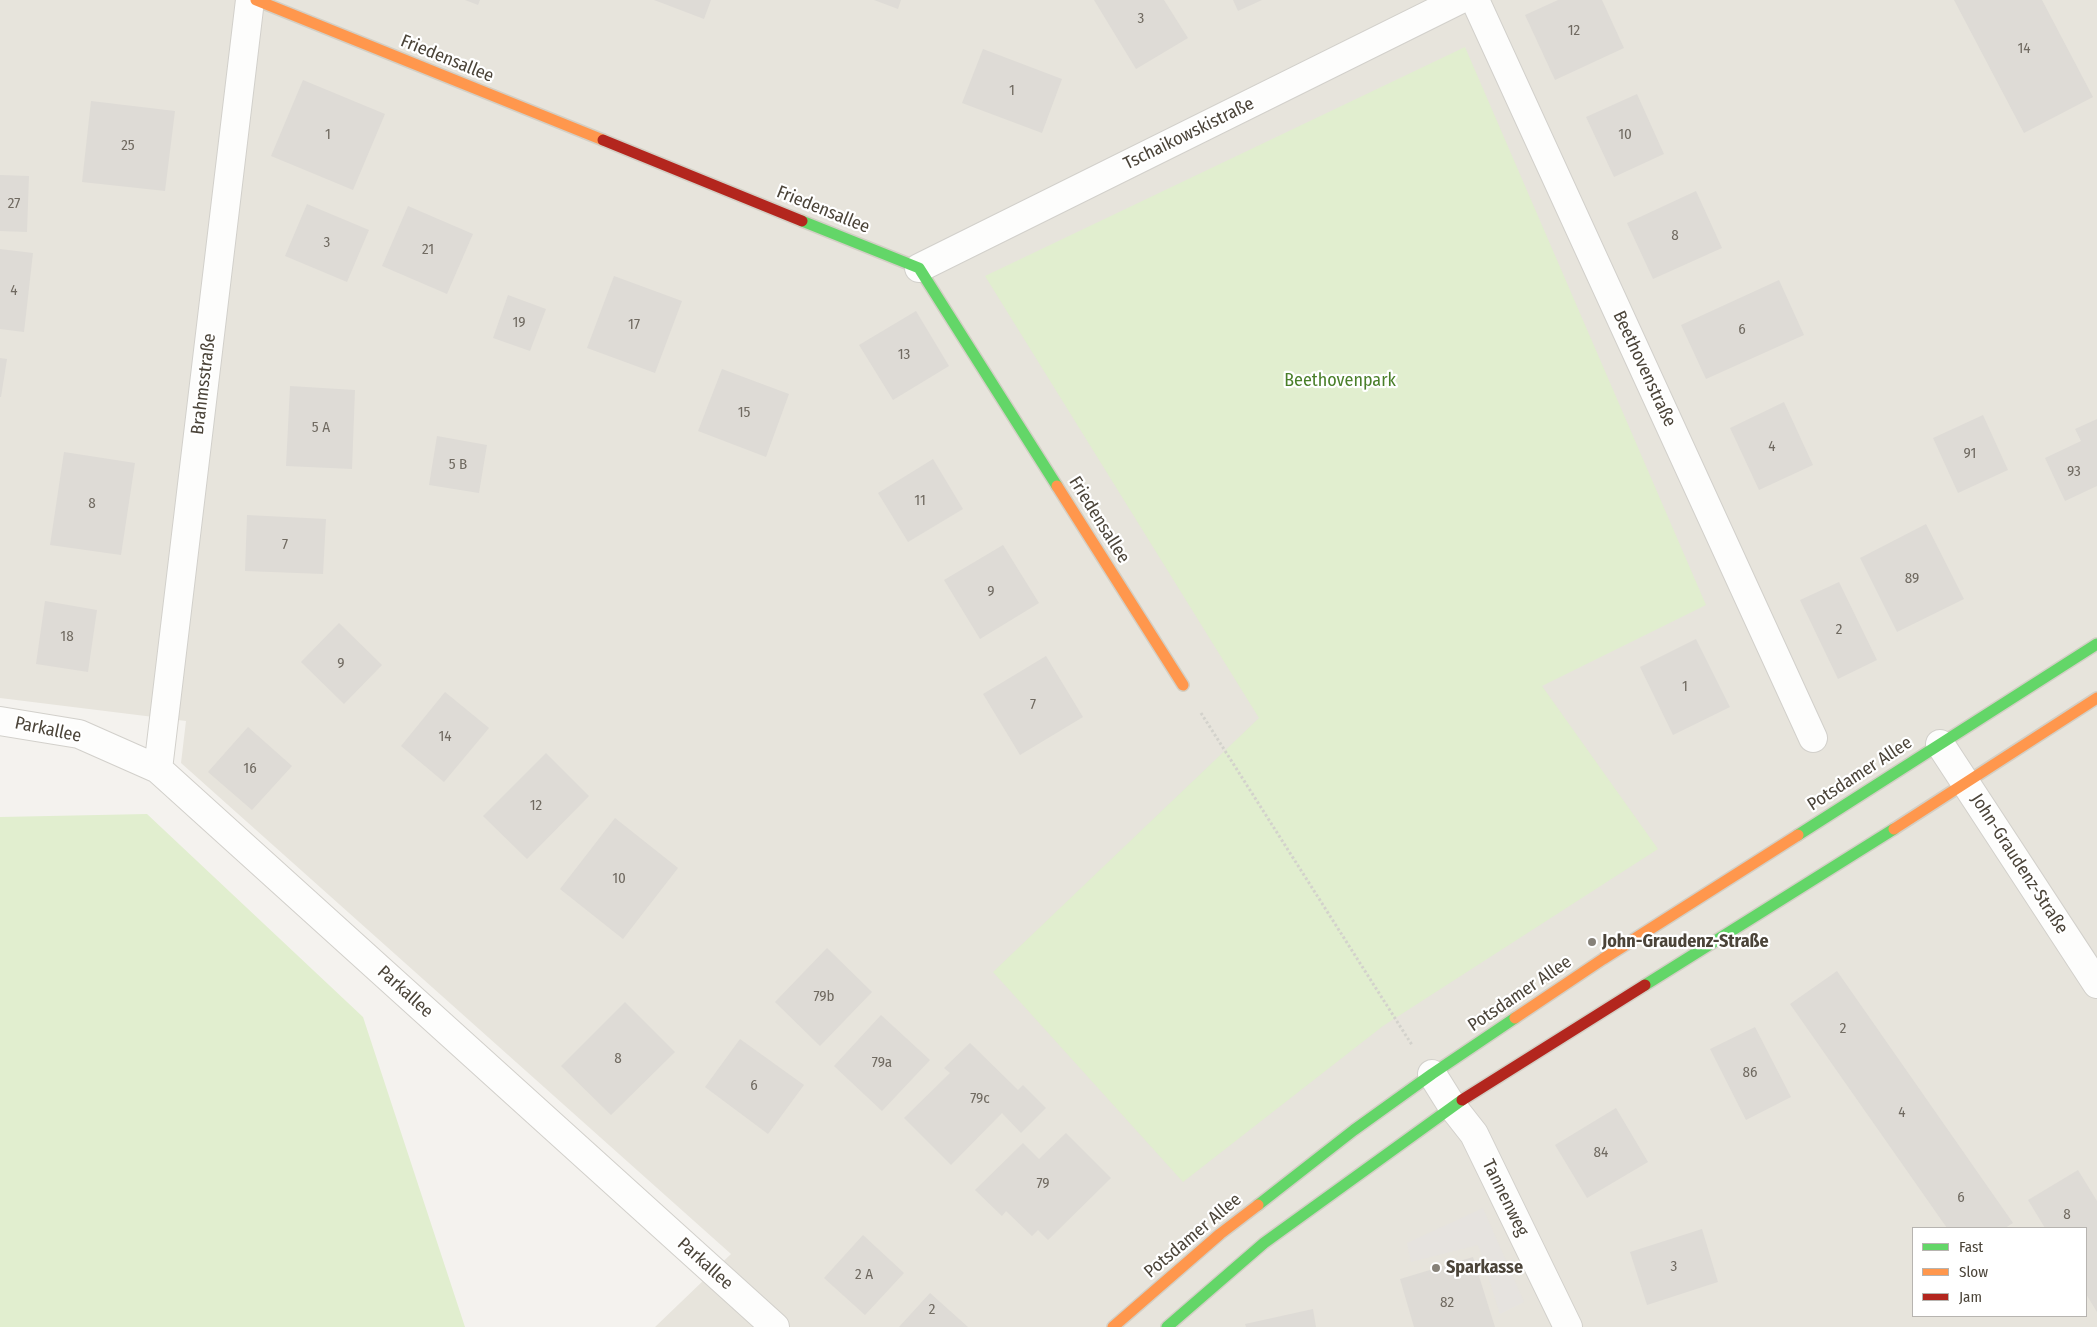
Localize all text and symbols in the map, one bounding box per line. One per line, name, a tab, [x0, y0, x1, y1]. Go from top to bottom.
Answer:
house number: 3	[1138, 10, 1144, 28]
house number: 12	[1568, 22, 1580, 40]
street label: Friedensallee	[397, 31, 497, 87]
house number: 14	[2017, 40, 2031, 58]
house number: 1	[1009, 82, 1015, 100]
street label: Tschaikowskistraße	[1120, 93, 1258, 175]
house number: 1	[325, 126, 331, 144]
house number: 10	[1618, 126, 1632, 144]
house number: 25	[121, 137, 135, 155]
street label: Friedensallee	[773, 182, 873, 238]
house number: 27	[8, 195, 20, 213]
house number: 8	[1671, 227, 1679, 245]
house number: 3	[324, 234, 330, 252]
house number: 21	[422, 241, 434, 259]
house number: 4	[10, 282, 18, 300]
street label: Beethovenstraße	[1608, 308, 1680, 430]
house number: 19	[512, 314, 526, 332]
house number: 17	[628, 316, 640, 334]
house number: 6	[1738, 321, 1746, 339]
street label: Brahmsstraße	[187, 332, 221, 436]
house number: 13	[898, 346, 910, 364]
park label: Beethovenpark	[1284, 370, 1396, 392]
house number: 15	[738, 404, 750, 422]
house number: 5 A	[312, 419, 330, 437]
house number: 4	[1768, 438, 1776, 456]
house number: 91	[1964, 445, 1976, 463]
house number: 5 B	[449, 456, 467, 474]
house number: 93	[2067, 463, 2081, 481]
street label: Friedensallee	[1064, 473, 1134, 567]
house number: 11	[914, 492, 926, 510]
house number: 8	[88, 495, 96, 513]
house number: 7	[282, 536, 288, 554]
house number: 89	[1905, 570, 1919, 588]
house number: 9	[987, 583, 995, 601]
house number: 2	[1836, 621, 1842, 639]
house number: 18	[60, 628, 74, 646]
house number: 9	[337, 655, 345, 673]
house number: 1	[1682, 678, 1688, 696]
house number: 7	[1030, 696, 1036, 714]
street label: Parkallee	[13, 712, 83, 748]
house number: 14	[438, 728, 452, 746]
street label: Potsdamer Allee	[1804, 732, 1916, 816]
house number: 16	[243, 760, 257, 778]
street label: John-Graudenz-Straße	[1966, 790, 2072, 938]
house number: 12	[530, 797, 542, 815]
house number: 10	[612, 870, 626, 888]
place label: John-Graudenz-Straße	[1602, 931, 1769, 953]
marker: John-Graudenz-Straße	[1586, 936, 1598, 948]
street label: Potsdamer Allee	[1464, 951, 1576, 1037]
street label: Parkallee	[373, 961, 437, 1023]
house number: 79b	[813, 988, 835, 1006]
house number: 2	[1840, 1020, 1846, 1038]
house number: 8	[614, 1050, 622, 1068]
house number: 79a	[872, 1054, 892, 1072]
house number: 86	[1743, 1064, 1757, 1082]
house number: 6	[750, 1077, 758, 1095]
house number: 79c	[970, 1090, 990, 1108]
house number: 4	[1898, 1104, 1906, 1122]
house number: 84	[1594, 1144, 1608, 1162]
street label: Tannenweg	[1477, 1156, 1533, 1240]
house number: 79	[1036, 1175, 1050, 1193]
street label: Potsdamer Allee	[1140, 1189, 1246, 1283]
house number: 6	[1957, 1189, 1965, 1207]
house number: 8	[2063, 1206, 2071, 1224]
legend	[1912, 1227, 2087, 1317]
street label: Parkallee	[673, 1233, 737, 1295]
text: Fast	[1959, 1238, 1983, 1256]
place label: Sparkasse	[1446, 1257, 1523, 1279]
house number: 3	[1671, 1258, 1677, 1276]
marker: Sparkasse	[1430, 1262, 1442, 1274]
text: Slow	[1959, 1263, 1988, 1281]
house number: 2 A	[855, 1266, 873, 1284]
text: Jam	[1959, 1288, 1982, 1306]
house number: 82	[1440, 1294, 1454, 1312]
house number: 2	[929, 1301, 935, 1319]

